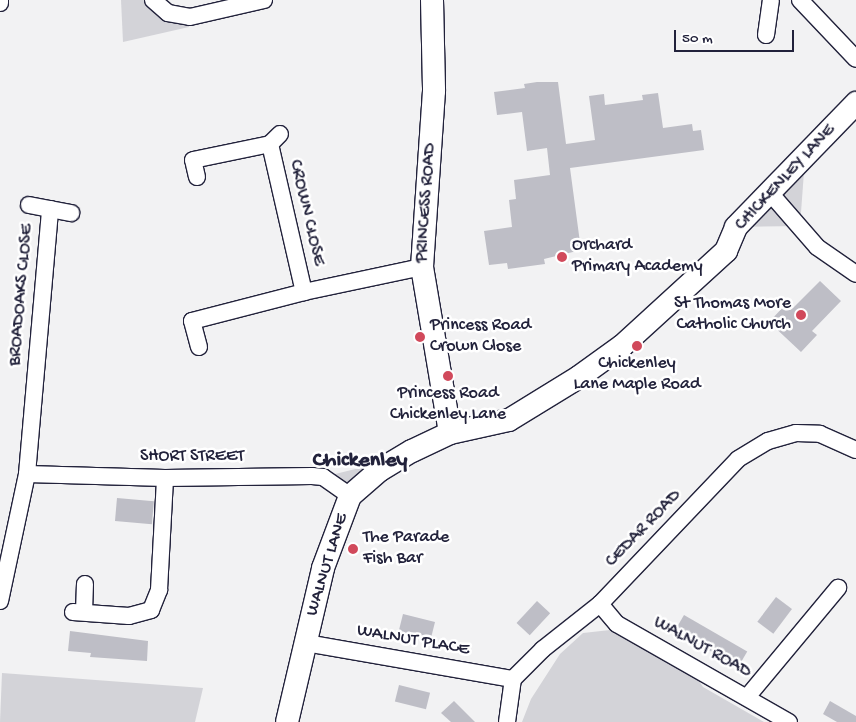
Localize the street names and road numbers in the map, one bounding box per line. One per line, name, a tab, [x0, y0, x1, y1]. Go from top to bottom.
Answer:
street label: CHICKENLEY LANE	[731, 120, 841, 236]
street label: PRINCESS ROAD	[412, 142, 442, 264]
street label: CROWN CLOSE	[283, 158, 329, 268]
street label: BROADOAKS CLOSE	[5, 223, 39, 367]
street label: SHORT STREET	[140, 446, 244, 468]
street label: CEDAR ROAD	[602, 486, 686, 572]
street label: WALNUT LANE	[302, 511, 354, 619]
street label: WALNUT ROAD	[649, 612, 755, 684]
street label: WALNUT PLACE	[355, 620, 471, 662]

